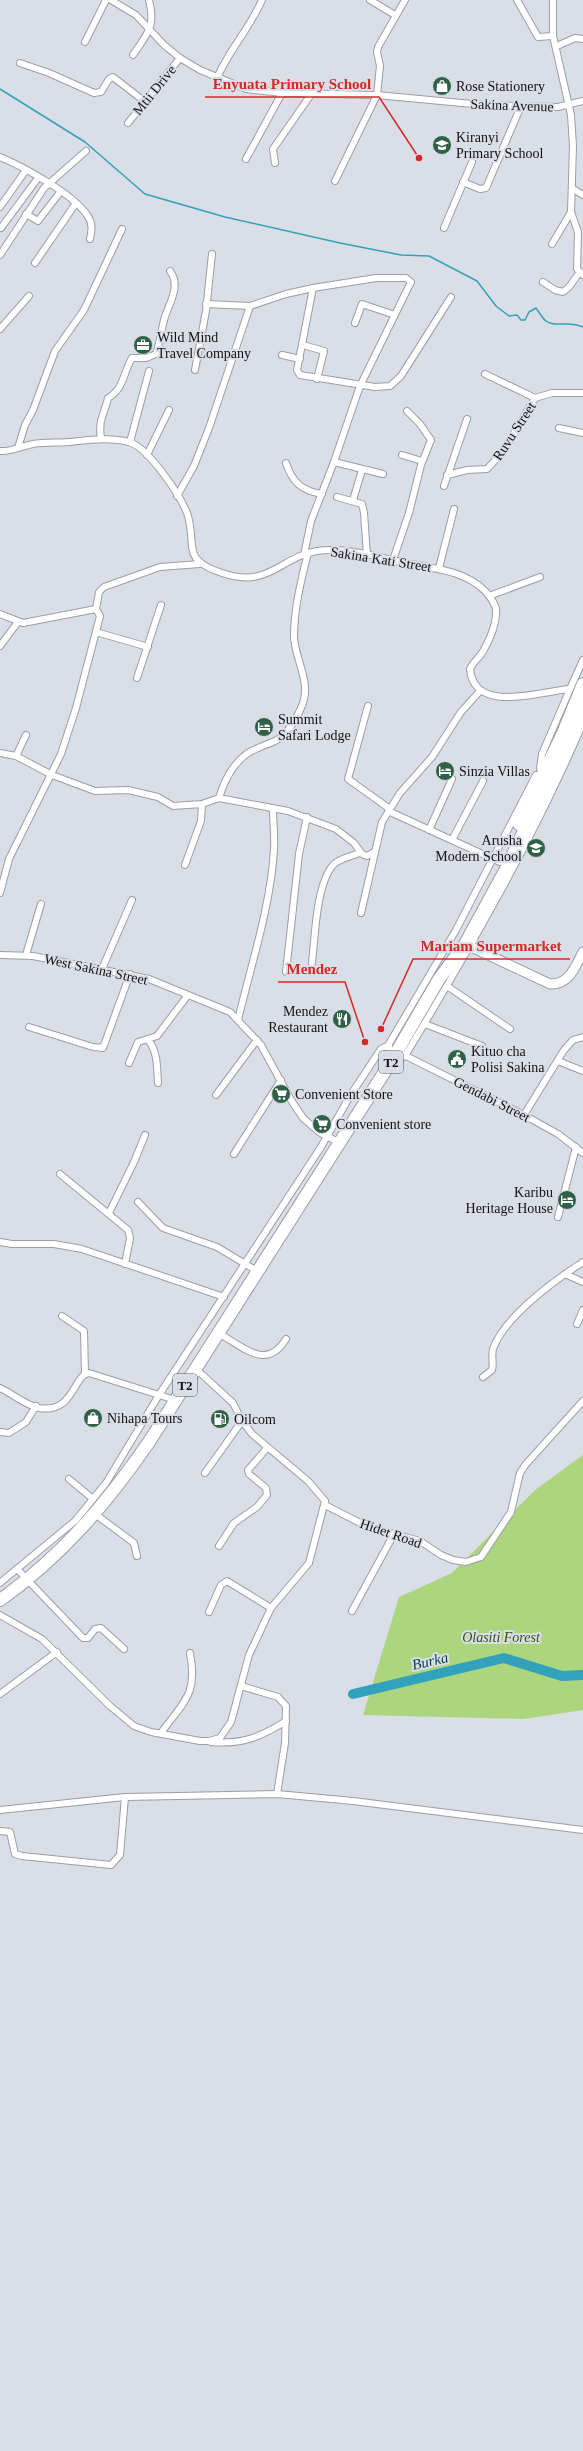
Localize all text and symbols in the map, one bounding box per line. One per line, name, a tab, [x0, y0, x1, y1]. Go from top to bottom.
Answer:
street label: Mtii Drive	[130, 62, 179, 118]
callout: Enyuata Primary School	[205, 70, 379, 97]
shop icon: Rose Stationery	[431, 75, 453, 97]
text: Enyuata Primary School	[213, 76, 371, 92]
place label: Rose Stationery	[456, 79, 545, 94]
street label: Sakina Avenue	[470, 97, 554, 114]
place label: Kiranyi Primary School	[456, 130, 544, 161]
school or university icon: Kiranyi Primary School	[431, 134, 453, 156]
place label: Wild Mind Travel Company	[157, 330, 251, 361]
office icon: Wild Mind Travel Company	[132, 334, 154, 356]
street label: Ruvu Street	[490, 399, 539, 463]
street label: Sakina Kati Street	[329, 544, 433, 575]
place label: Summit Safari Lodge	[278, 712, 351, 743]
hotel icon: Summit Safari Lodge	[253, 716, 275, 738]
hotel icon: Sinzia Villas	[434, 760, 456, 782]
place label: Sinzia Villas	[459, 764, 530, 779]
place label: Arusha Modern School	[435, 833, 523, 864]
school or university icon: Arusha Modern School	[525, 837, 547, 859]
callout: Mariam Supermarket	[413, 932, 570, 959]
text: Mariam Supermarket	[420, 938, 562, 954]
street label: West Sakina Street	[43, 951, 149, 988]
callout: Mendez	[278, 955, 345, 982]
text: Mendez	[287, 961, 338, 977]
place label: Mendez Restaurant	[268, 1004, 328, 1035]
restaurant icon: Mendez Restaurant	[331, 1008, 353, 1030]
place label: Kituo cha Polisi Sakina	[471, 1044, 545, 1075]
public building icon: Kituo cha Polisi Sakina	[446, 1048, 468, 1070]
road number: T2	[379, 1051, 403, 1073]
street label: Gendabi Street	[451, 1074, 533, 1125]
supermarket icon: Convenient Store	[270, 1083, 292, 1105]
place label: Convenient Store	[295, 1087, 393, 1102]
supermarket icon: Convenient store	[311, 1113, 333, 1135]
place label: Convenient store	[336, 1117, 431, 1132]
place label: Karibu Heritage House	[466, 1185, 553, 1216]
hotel icon: Karibu Heritage House	[556, 1189, 578, 1211]
road number: T2	[173, 1374, 197, 1396]
shop icon: Nihapa Tours	[82, 1407, 104, 1429]
fuel station icon: Oilcom	[209, 1408, 231, 1430]
place label: Nihapa Tours	[107, 1411, 182, 1426]
place label: Oilcom	[234, 1412, 276, 1427]
street label: Hidet Road	[358, 1516, 424, 1551]
park label: Olasiti Forest	[462, 1630, 541, 1645]
water label: Burka	[410, 1649, 450, 1673]

